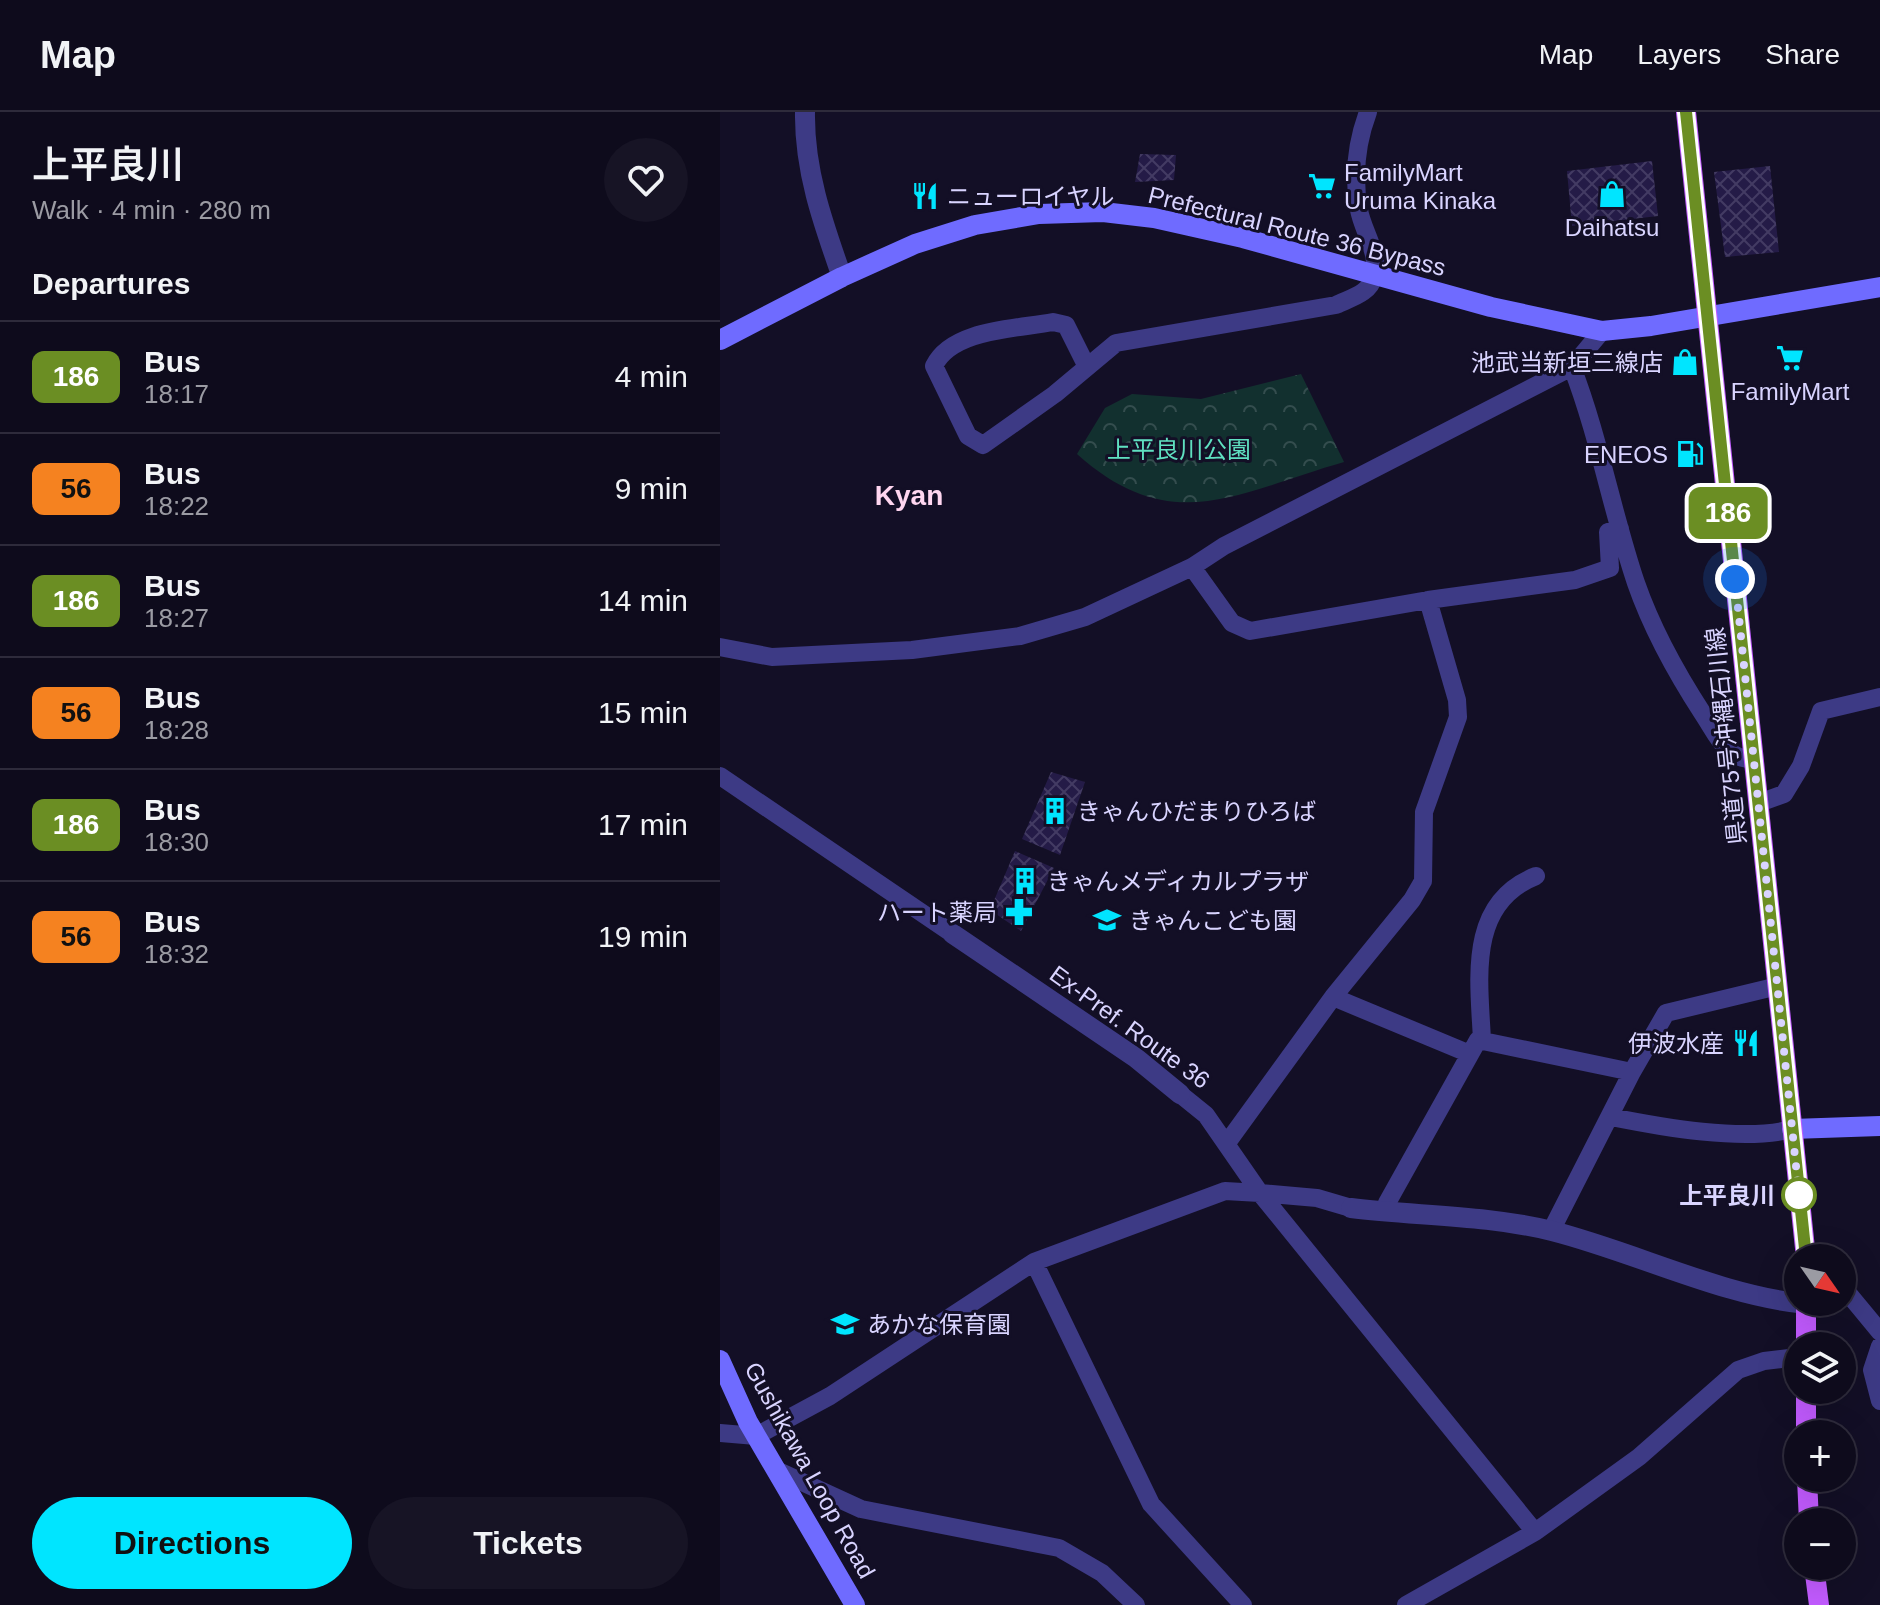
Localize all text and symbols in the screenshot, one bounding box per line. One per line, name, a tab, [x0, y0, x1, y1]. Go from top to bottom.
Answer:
text: Map	[40, 34, 116, 76]
text: Map	[1539, 39, 1593, 70]
text: Layers	[1637, 39, 1721, 70]
text: Share	[1765, 39, 1840, 70]
button: heart	[604, 138, 688, 222]
text: 上平良川	[32, 144, 184, 186]
place label: FamilyMart Uruma Kinaka	[1344, 159, 1497, 214]
supermarket icon: FamilyMart Uruma Kinaka	[1307, 171, 1337, 201]
shop icon: Daihatsu	[1597, 179, 1627, 209]
restaurant icon: ニューロイヤル	[910, 181, 940, 211]
street label: Prefectural Route 36 Bypass	[1146, 181, 1448, 281]
place label: ニューロイヤル	[947, 183, 1114, 210]
text: Walk · 4 min · 280 m	[32, 195, 271, 225]
place label: Daihatsu	[1565, 214, 1659, 241]
text: Departures	[32, 267, 190, 300]
supermarket icon: FamilyMart	[1775, 343, 1805, 373]
text: Bus	[144, 345, 201, 378]
shop icon: 池武当新垣三線店	[1670, 347, 1700, 377]
place label: 池武当新垣三線店	[1471, 349, 1663, 376]
text: 4 min	[615, 360, 688, 393]
text: 186	[53, 361, 99, 392]
place label: FamilyMart	[1731, 378, 1850, 405]
text: 18:17	[144, 379, 209, 409]
park label: 上平良川公園	[1107, 436, 1251, 463]
fuel station icon: ENEOS	[1675, 439, 1705, 469]
place label: ENEOS	[1584, 441, 1668, 468]
text: Bus	[144, 457, 201, 490]
text: 9 min	[615, 472, 688, 505]
text: 56	[60, 473, 92, 504]
district label: Kyan	[875, 480, 943, 511]
line badge: 186	[1682, 487, 1774, 539]
text: 18:22	[144, 491, 209, 521]
text: 186	[1705, 497, 1751, 528]
your location	[1715, 559, 1755, 599]
text: Bus	[144, 569, 201, 602]
text: 14 min	[598, 584, 688, 617]
text: 186	[53, 585, 99, 616]
text: 18:27	[144, 603, 209, 633]
street label: 県道75号沖縄石川線	[1701, 626, 1751, 846]
text: Bus	[144, 681, 201, 714]
text: 15 min	[598, 696, 688, 729]
text: 56	[60, 697, 92, 728]
text: 18:28	[144, 715, 209, 745]
text: Bus	[144, 793, 201, 826]
building icon: きゃんひだまりひろば	[1040, 796, 1070, 826]
place label: きゃんひだまりひろば	[1077, 798, 1317, 825]
text: 17 min	[598, 808, 688, 841]
text: 186	[53, 809, 99, 840]
text: 18:30	[144, 827, 209, 857]
building icon: きゃんメディカルプラザ	[1010, 866, 1040, 896]
place label: きゃんメディカルプラザ	[1047, 868, 1309, 895]
pharmacy icon: ハート薬局	[1004, 897, 1034, 927]
place label: ハート薬局	[877, 899, 997, 926]
text: Bus	[144, 905, 201, 938]
school or university icon: きゃんこども園	[1092, 905, 1122, 935]
place label: きゃんこども園	[1129, 907, 1297, 934]
text: 19 min	[598, 920, 688, 953]
text: 56	[60, 921, 92, 952]
text: 18:32	[144, 939, 209, 969]
street label: Ex-Pref. Route 36	[1045, 960, 1215, 1094]
restaurant icon: 伊波水産	[1731, 1028, 1761, 1058]
place label: 伊波水産	[1628, 1030, 1724, 1057]
marker: 上平良川	[1782, 1178, 1816, 1212]
place label: 上平良川	[1679, 1182, 1775, 1209]
north arrow	[1784, 1244, 1856, 1316]
map controls	[1784, 1244, 1856, 1580]
school or university icon: あかな保育園	[830, 1309, 860, 1339]
place label: あかな保育園	[867, 1311, 1011, 1338]
button: layers	[1784, 1332, 1856, 1404]
street label: Gushikawa Loop Road	[739, 1357, 881, 1583]
button: +	[1784, 1420, 1856, 1492]
button: Directions	[32, 1497, 352, 1589]
button: Tickets	[368, 1497, 688, 1589]
button: −	[1784, 1508, 1856, 1580]

